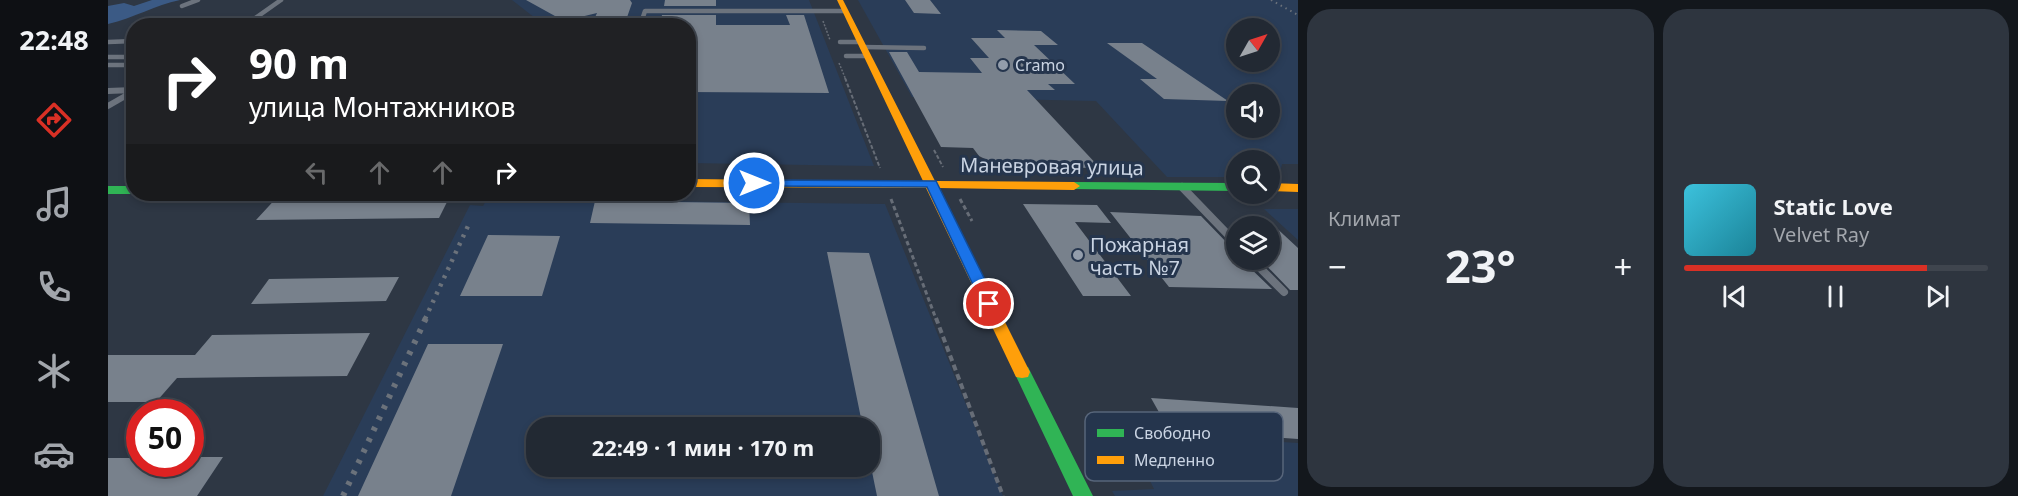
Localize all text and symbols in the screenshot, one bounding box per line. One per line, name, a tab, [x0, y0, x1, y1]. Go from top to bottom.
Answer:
north arrow	[1226, 18, 1280, 72]
map controls	[1226, 18, 1280, 270]
text: 22:48	[19, 21, 89, 58]
text: 90 m	[249, 34, 349, 91]
icon: right	[150, 42, 228, 120]
place label: Cramo	[1015, 54, 1065, 76]
marker: Cramo	[996, 58, 1010, 72]
button: sound	[1226, 84, 1280, 138]
text: улица Монтажников	[249, 88, 516, 125]
icon: directions	[33, 99, 75, 141]
button: search	[1226, 150, 1280, 204]
position arrow	[722, 151, 786, 215]
street label: Маневровая улица	[960, 151, 1144, 181]
icon: left	[300, 156, 333, 189]
icon: ahead	[363, 156, 396, 189]
icon: ahead	[426, 156, 459, 189]
icon: right	[489, 156, 522, 189]
icon: music	[33, 183, 75, 225]
text: Static Love	[1774, 191, 1893, 221]
text: Климат	[1328, 205, 1400, 232]
button: layers	[1226, 216, 1280, 270]
text: Velvet Ray	[1774, 221, 1869, 248]
place label: Пожарная часть №7	[1090, 231, 1189, 281]
text: 23°	[1445, 235, 1516, 296]
text: −	[1328, 244, 1347, 289]
text: +	[1614, 244, 1633, 289]
marker: Пожарная часть №7	[1071, 248, 1085, 262]
icon: phone	[33, 266, 75, 308]
pin	[963, 278, 1014, 329]
icon: previous	[1718, 280, 1751, 313]
icon: pause	[1819, 280, 1852, 313]
icon: next	[1921, 280, 1954, 313]
icon: arrive	[972, 287, 1005, 320]
icon: climate	[33, 350, 75, 392]
speed limit sign: 50	[126, 399, 204, 477]
legend	[1085, 412, 1283, 481]
text: Свободно	[1134, 422, 1211, 444]
text: 22:49 · 1 мин · 170 m	[592, 432, 814, 462]
icon: car	[33, 433, 75, 475]
text: Медленно	[1134, 449, 1215, 471]

